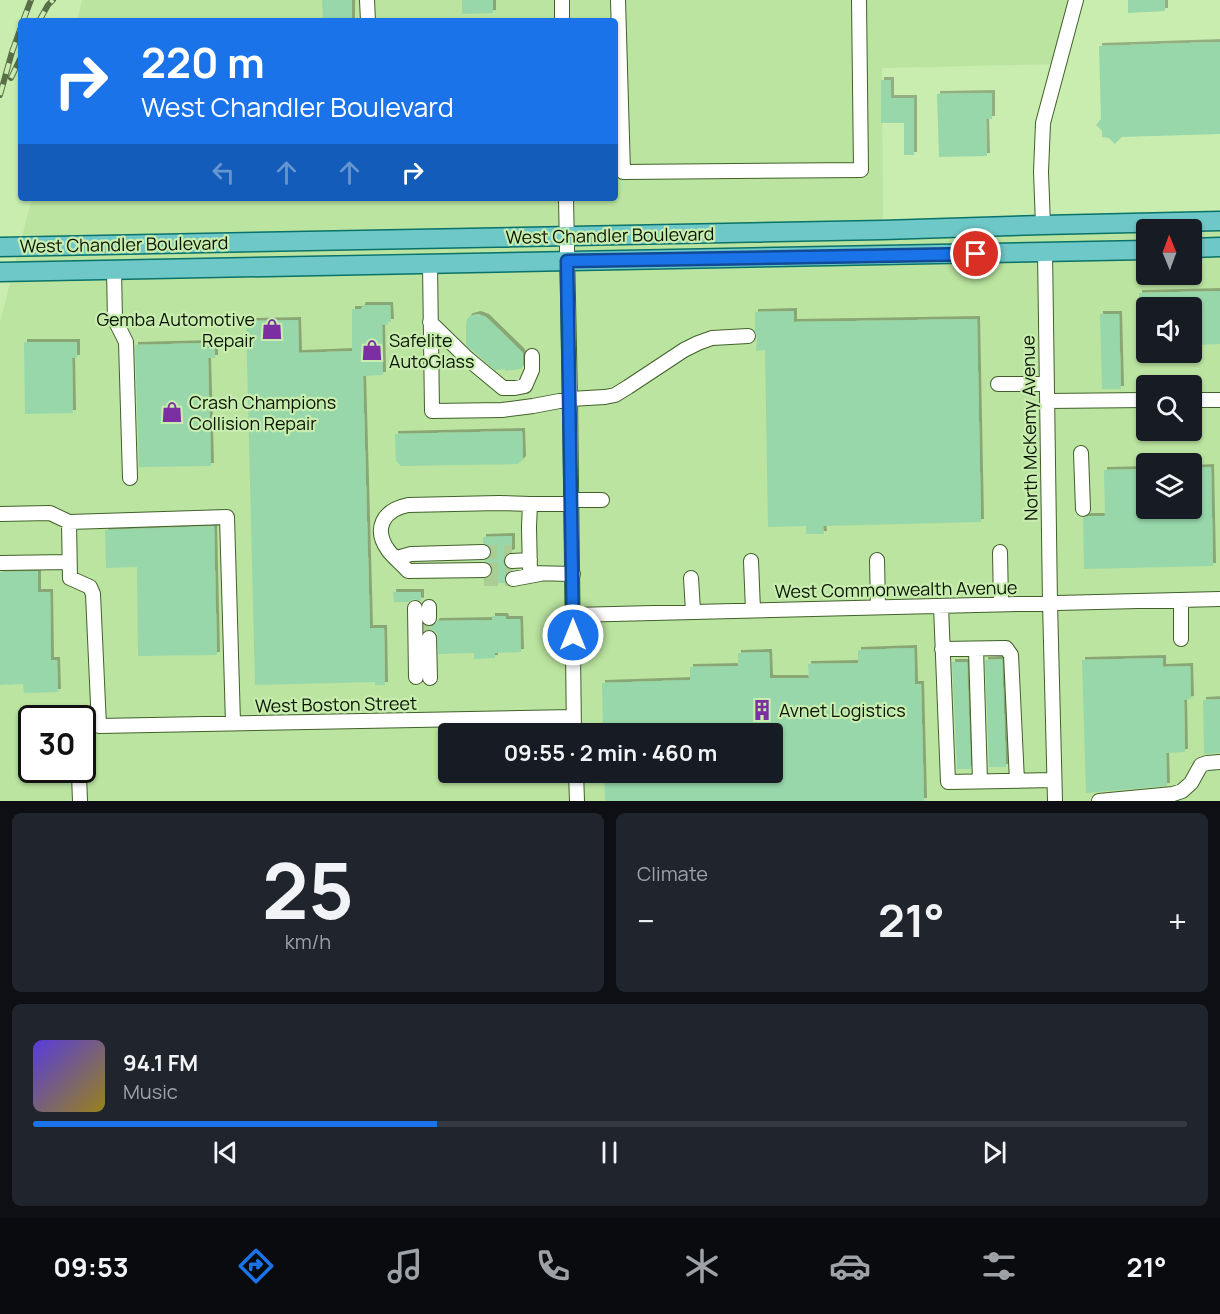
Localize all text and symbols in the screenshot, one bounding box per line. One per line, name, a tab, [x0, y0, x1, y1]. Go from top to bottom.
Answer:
text: 220 m	[141, 33, 265, 91]
icon: right	[42, 42, 120, 120]
text: West Chandler Boulevard	[141, 88, 454, 125]
icon: left	[207, 156, 240, 189]
icon: ahead	[270, 156, 303, 189]
icon: ahead	[333, 156, 366, 189]
icon: right	[396, 156, 429, 189]
north arrow	[1136, 219, 1202, 285]
map controls	[1136, 219, 1202, 519]
street label: West Chandler Boulevard	[506, 221, 714, 249]
pin	[950, 228, 1001, 279]
street label: West Chandler Boulevard	[20, 230, 228, 258]
icon: arrive	[959, 237, 992, 270]
button: sound	[1136, 297, 1202, 363]
place label: Gemba Automotive Repair	[96, 307, 256, 352]
shop icon: Gemba Automotive Repair	[260, 317, 284, 341]
place label: Safelite AutoGlass	[389, 328, 474, 373]
street label: North McKemy Avenue	[1015, 335, 1043, 521]
shop icon: Safelite AutoGlass	[360, 338, 384, 362]
button: search	[1136, 375, 1202, 441]
place label: Crash Champions Collision Repair	[189, 390, 336, 435]
shop icon: Crash Champions Collision Repair	[160, 400, 184, 424]
button: layers	[1136, 453, 1202, 519]
street label: West Commonwealth Avenue	[774, 575, 1018, 603]
position arrow	[541, 603, 605, 667]
street label: West Boston Street	[255, 691, 417, 717]
building icon: Avnet Logistics	[750, 698, 774, 722]
place label: Avnet Logistics	[779, 698, 906, 722]
speed limit sign: 30	[18, 705, 96, 783]
text: 09:55 · 2 min · 460 m	[504, 738, 717, 768]
text: 25	[262, 836, 354, 942]
text: Climate	[637, 860, 708, 887]
text: 21°	[878, 889, 945, 951]
text: −	[637, 898, 655, 943]
text: +	[1168, 898, 1187, 943]
text: km/h	[285, 928, 331, 955]
text: 94.1 FM	[123, 1048, 198, 1078]
text: Music	[123, 1078, 178, 1105]
icon: previous	[209, 1136, 242, 1169]
icon: pause	[593, 1136, 626, 1169]
icon: next	[978, 1136, 1011, 1169]
icon: directions	[235, 1245, 277, 1287]
icon: music	[384, 1245, 426, 1287]
icon: phone	[532, 1245, 574, 1287]
icon: climate	[681, 1245, 723, 1287]
icon: car	[829, 1245, 871, 1287]
icon: filters	[978, 1245, 1020, 1287]
text: 09:53	[53, 1248, 129, 1285]
text: 21°	[1127, 1248, 1167, 1285]

